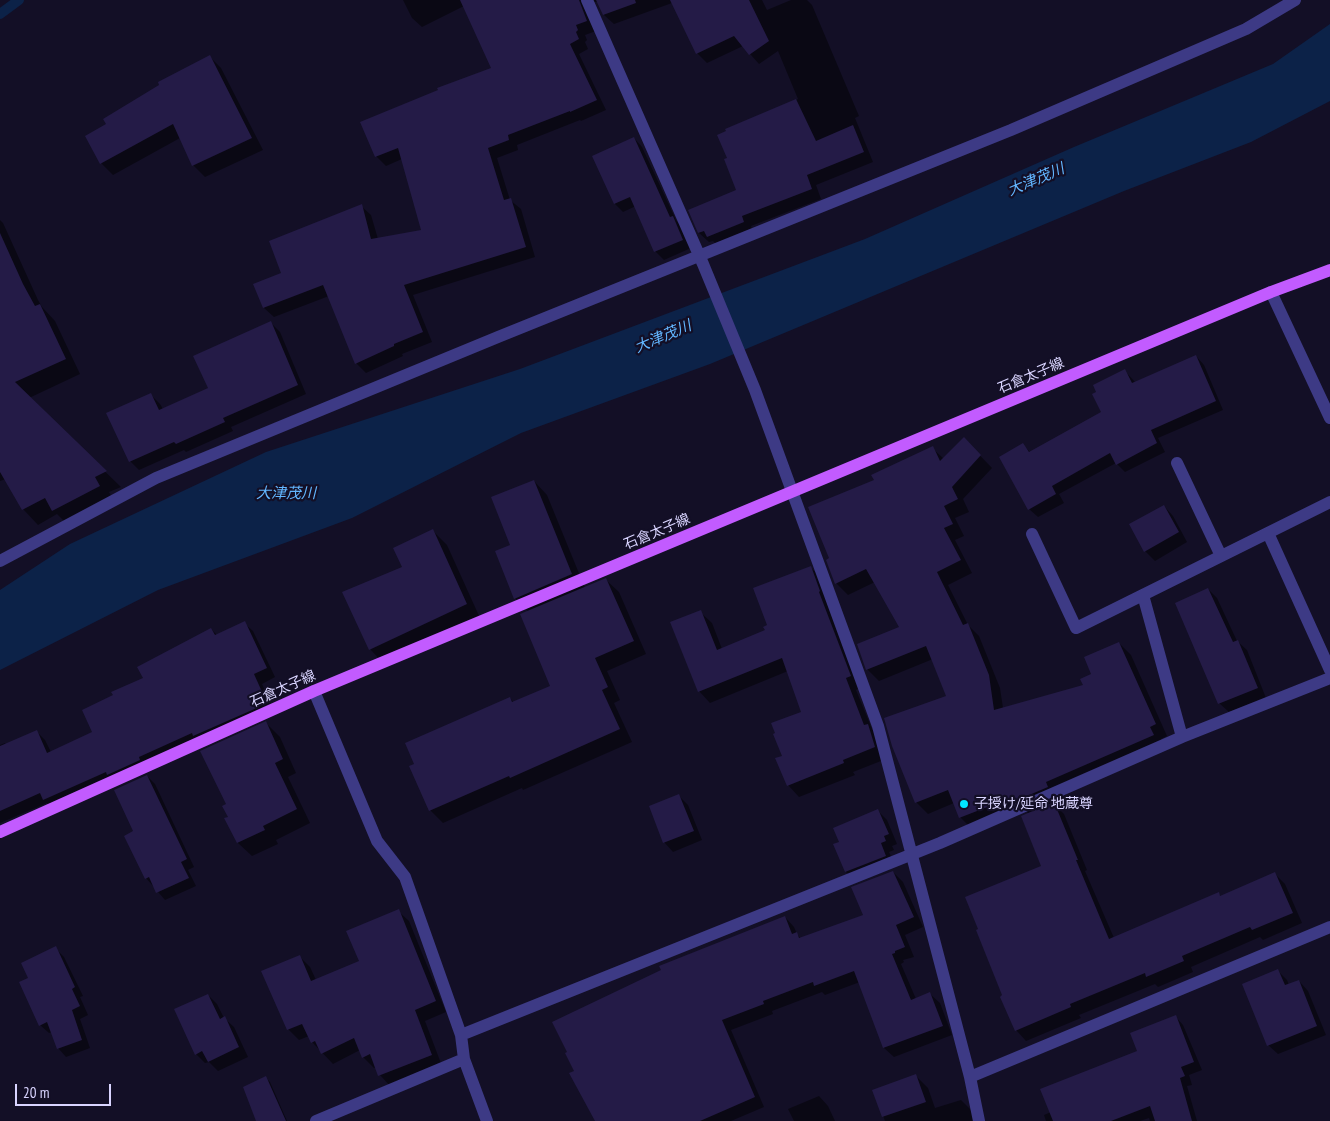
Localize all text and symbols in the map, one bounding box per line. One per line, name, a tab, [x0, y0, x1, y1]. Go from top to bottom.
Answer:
water label: 大津茂川	[1005, 160, 1067, 200]
water label: 大津茂川	[632, 317, 694, 357]
street label: 石倉太子線	[996, 355, 1066, 397]
water label: 大津茂川	[256, 485, 316, 503]
street label: 石倉太子線	[622, 511, 692, 553]
street label: 石倉太子線	[248, 667, 318, 711]
place label: 子授け/延命 地蔵尊	[974, 796, 1093, 812]
marker: 子授け/延命 地蔵尊	[958, 798, 970, 810]
scale bar	[18, 1074, 114, 1106]
text: 20 m	[23, 1083, 49, 1102]

